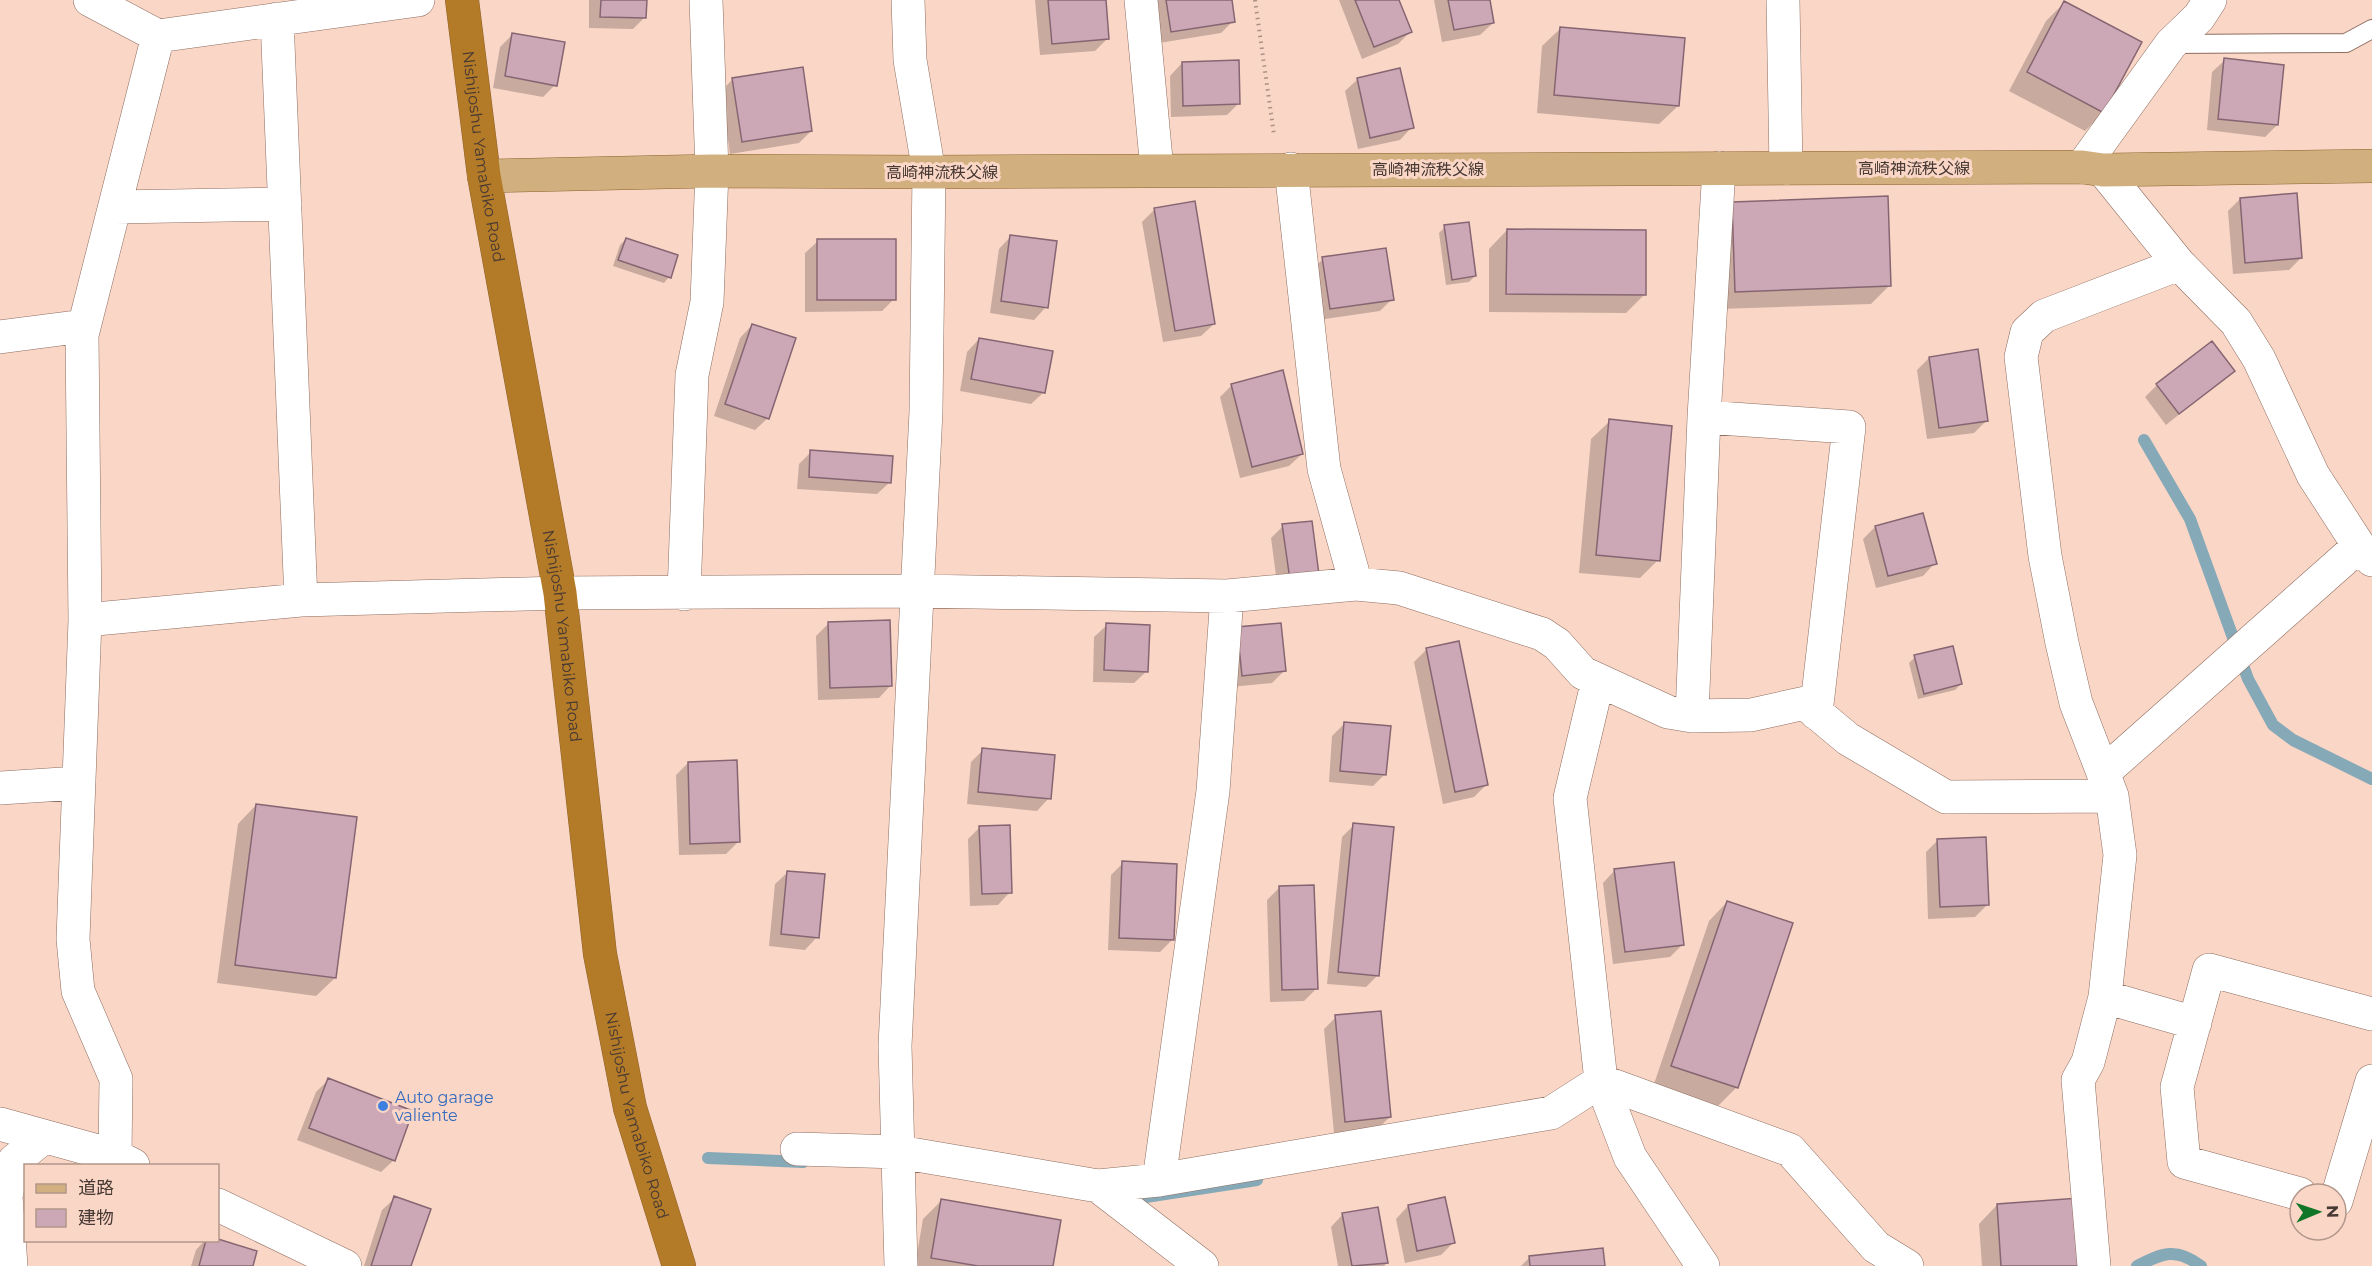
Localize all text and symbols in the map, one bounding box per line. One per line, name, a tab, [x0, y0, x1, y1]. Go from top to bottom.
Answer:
street label: Nishijoshu Yamabiko Road	[459, 49, 509, 264]
street label: 高崎神流秩父線	[1858, 159, 1970, 178]
street label: 高崎神流秩父線	[1372, 160, 1484, 179]
street label: 高崎神流秩父線	[886, 163, 998, 182]
street label: Nishijoshu Yamabiko Road	[539, 528, 586, 743]
street label: Nishijoshu Yamabiko Road	[602, 1010, 673, 1221]
place label: Auto garage valiente	[395, 1088, 494, 1125]
marker: Auto garage valiente	[376, 1099, 390, 1113]
legend	[24, 1164, 219, 1242]
text: 道路	[78, 1177, 114, 1199]
north arrow	[2288, 1182, 2348, 1242]
text: N	[2323, 1205, 2342, 1218]
text: 建物	[78, 1207, 114, 1229]

